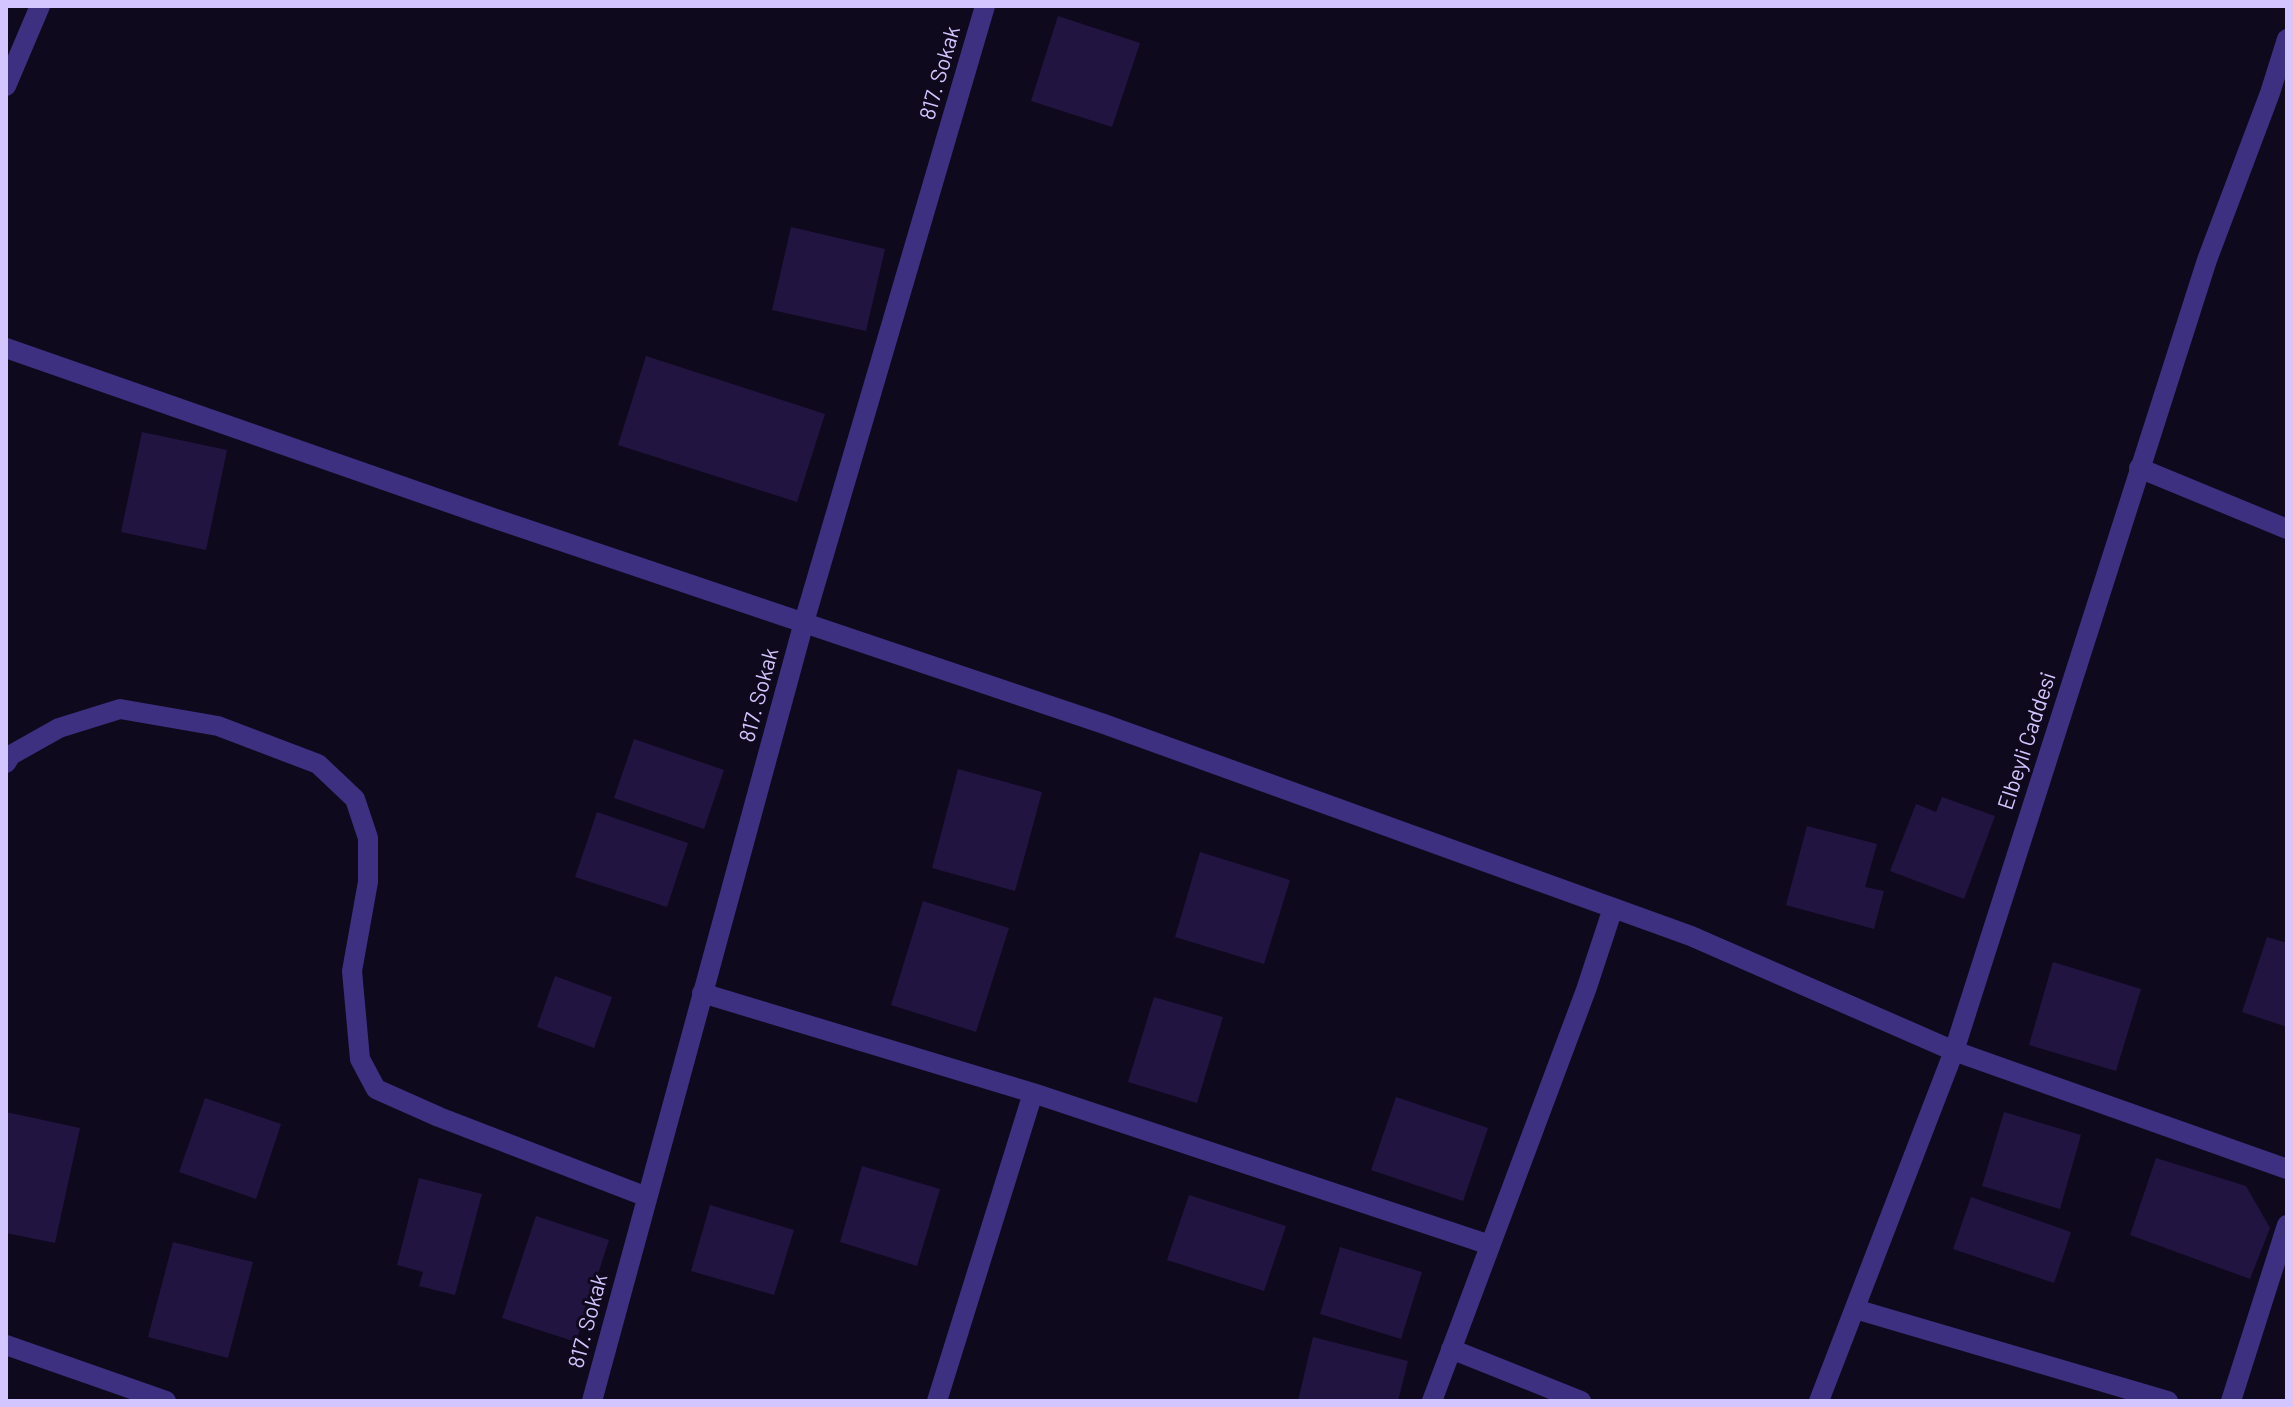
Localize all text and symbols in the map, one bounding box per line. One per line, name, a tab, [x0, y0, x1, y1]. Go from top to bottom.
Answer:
street label: 817. Sokak	[914, 23, 966, 123]
street label: 817. Sokak	[734, 645, 784, 745]
street label: Elbeyli Caddesi	[1992, 669, 2062, 813]
street label: 817. Sokak	[563, 1271, 613, 1371]

